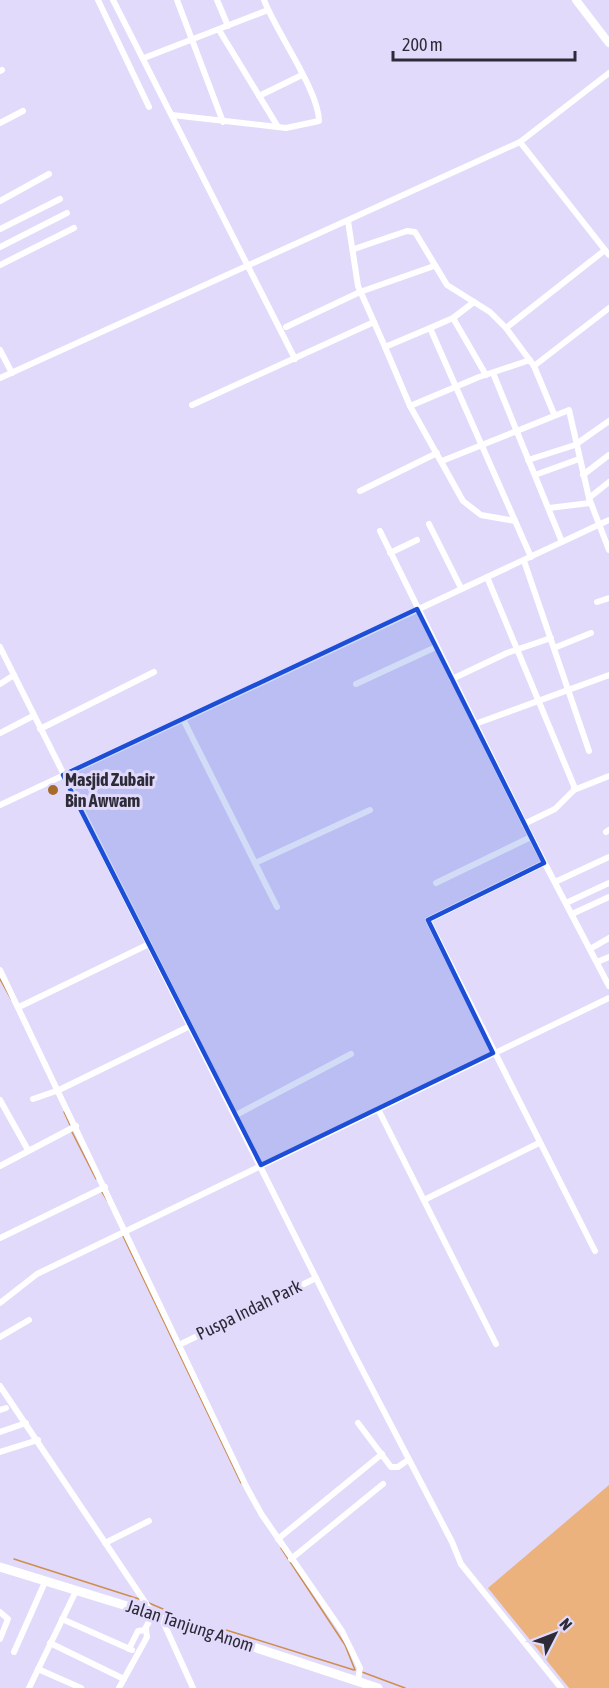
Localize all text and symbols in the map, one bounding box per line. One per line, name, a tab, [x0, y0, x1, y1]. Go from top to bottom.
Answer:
scale bar	[393, 24, 574, 62]
text: 200 m	[402, 34, 443, 55]
place label: Masjid Zubair Bin Awwam	[65, 769, 155, 811]
marker: Masjid Zubair Bin Awwam	[46, 783, 60, 797]
street label: Puspa Indah Park	[193, 1275, 305, 1344]
street label: Jalan Tanjung Anom	[124, 1595, 257, 1656]
north arrow	[525, 1604, 585, 1664]
text: N	[556, 1614, 576, 1633]

